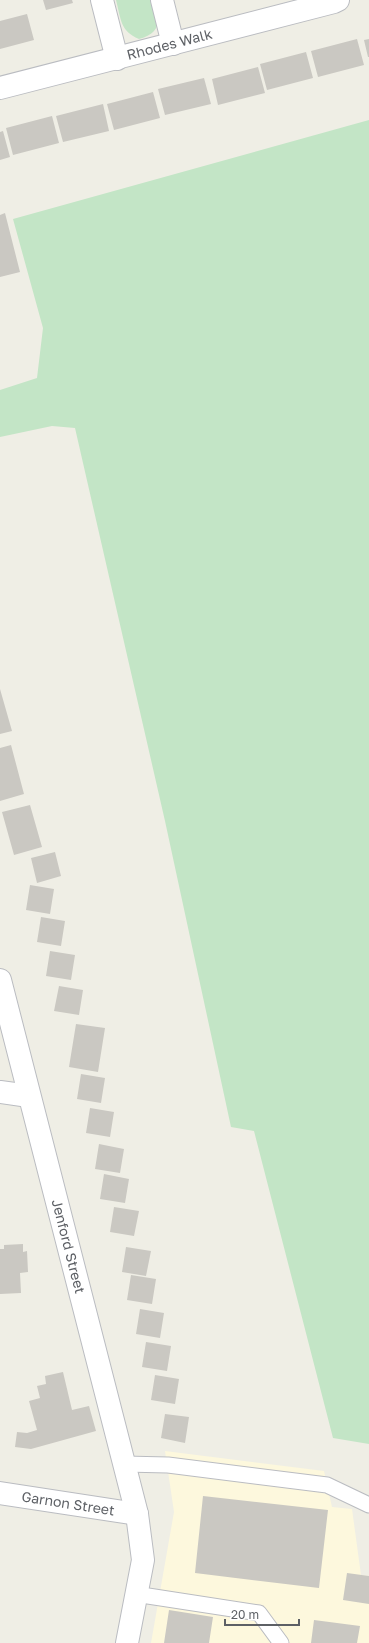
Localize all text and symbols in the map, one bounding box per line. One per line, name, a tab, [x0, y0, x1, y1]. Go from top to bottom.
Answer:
street label: Rhodes Walk	[125, 25, 214, 63]
street label: Jenford Street	[49, 1197, 89, 1295]
street label: Garnon Street	[21, 1487, 116, 1518]
scale bar	[225, 1601, 299, 1627]
text: 20 m	[231, 1607, 259, 1622]

